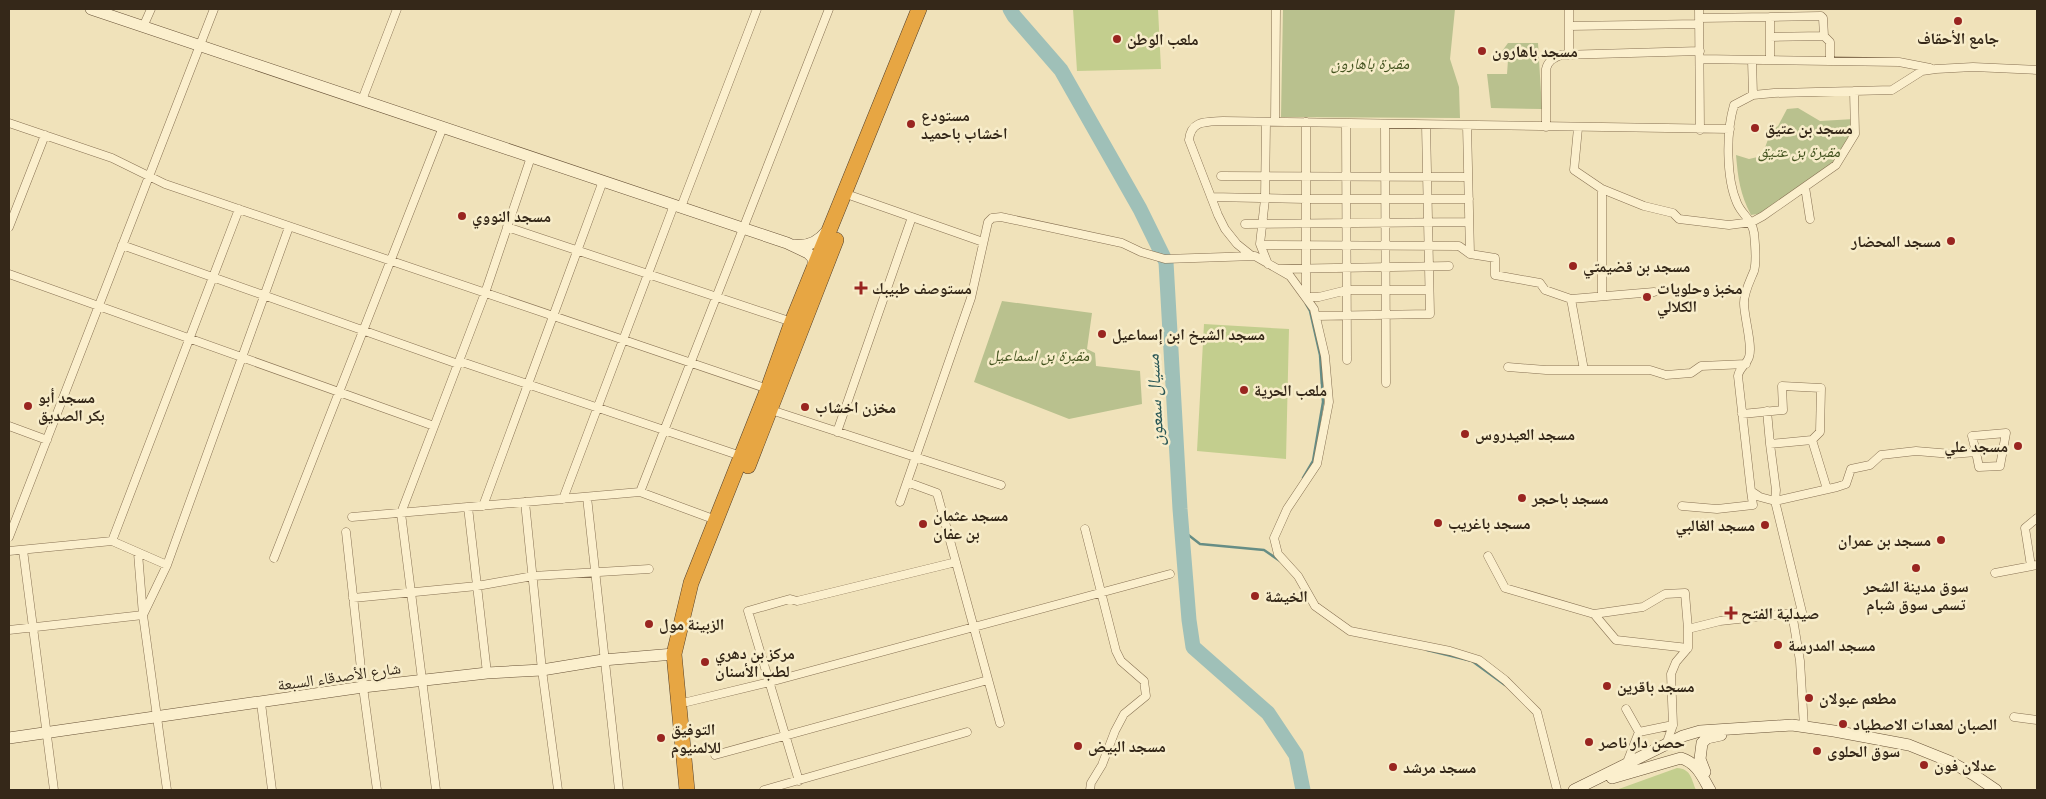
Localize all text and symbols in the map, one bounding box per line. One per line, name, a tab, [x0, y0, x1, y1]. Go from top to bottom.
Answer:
marker: جامع الأحقاف	[1952, 15, 1964, 27]
place label: جامع الأحقاف	[1917, 27, 1999, 49]
place label: ملعب الوطن	[1127, 28, 1199, 50]
marker: ملعب الوطن	[1111, 33, 1123, 45]
place label: مسجد باهارون	[1492, 40, 1578, 62]
marker: مسجد باهارون	[1476, 45, 1488, 57]
park label: مقبرة باهارون	[1331, 52, 1410, 74]
place label: مستودع اخشاب باحميد	[921, 104, 1008, 144]
place label: مسجد بن عتيق	[1765, 117, 1853, 139]
marker: مستودع اخشاب باحميد	[905, 118, 917, 130]
marker: مسجد بن عتيق	[1749, 122, 1761, 134]
park label: مقبرة بن عتيق	[1758, 140, 1841, 162]
place label: مسجد النووي	[472, 205, 551, 229]
marker: مسجد النووي	[456, 210, 468, 222]
place label: مسجد المحضار	[1850, 230, 1941, 252]
marker: مسجد المحضار	[1945, 235, 1957, 247]
place label: مسجد بن قضيمتي	[1583, 255, 1690, 279]
marker: مسجد بن قضيمتي	[1567, 260, 1579, 272]
place label: مستوصف طبيبك	[872, 277, 972, 299]
place label: مخبز وحلويات الكلالي	[1657, 277, 1743, 319]
marker: مستوصف طبيبك	[854, 281, 868, 295]
marker: مخبز وحلويات الكلالي	[1641, 291, 1653, 303]
place label: مسجد الشيخ ابن إسماعيل	[1112, 323, 1265, 345]
marker: مسجد الشيخ ابن إسماعيل	[1096, 328, 1108, 340]
park label: مقبرة بن اسماعيل	[989, 344, 1090, 366]
water label: مسيال سمعون	[1140, 353, 1169, 447]
place label: ملعب الحرية	[1254, 379, 1327, 401]
marker: ملعب الحرية	[1238, 384, 1250, 396]
place label: مسجد أبو بكر الصديق	[38, 386, 105, 426]
place label: مخزن اخشاب	[815, 396, 896, 418]
marker: مسجد أبو بكر الصديق	[22, 400, 34, 412]
marker: مخزن اخشاب	[799, 401, 811, 413]
place label: مسجد العيدروس	[1475, 423, 1575, 445]
marker: مسجد العيدروس	[1459, 428, 1471, 440]
place label: مسجد علي	[1944, 435, 2008, 459]
marker: مسجد علي	[2012, 440, 2024, 452]
place label: مسجد باحجر	[1531, 487, 1609, 509]
marker: مسجد باحجر	[1516, 492, 1528, 504]
place label: مسجد عثمان بن عفان	[933, 504, 1008, 544]
place label: مسجد باغريب	[1448, 512, 1531, 534]
place label: مسجد الغالبي	[1676, 514, 1755, 538]
marker: مسجد باغريب	[1432, 517, 1444, 529]
marker: مسجد عثمان بن عفان	[917, 518, 929, 530]
marker: مسجد الغالبي	[1759, 519, 1771, 531]
place label: مسجد بن عمران	[1838, 529, 1931, 551]
marker: مسجد بن عمران	[1935, 534, 1947, 546]
marker: سوق مدينة الشحر تسمى سوق شبام	[1910, 562, 1922, 574]
place label: سوق مدينة الشحر تسمى سوق شبام	[1862, 575, 1969, 616]
place label: الخيشة	[1265, 585, 1308, 607]
marker: الخيشة	[1249, 590, 1261, 602]
place label: صيدلية الفتح	[1741, 602, 1819, 624]
marker: صيدلية الفتح	[1725, 607, 1737, 619]
place label: الزبينة مول	[659, 613, 724, 635]
marker: الزبينة مول	[643, 618, 655, 630]
place label: مسجد المدرسة	[1788, 634, 1876, 656]
marker: مسجد المدرسة	[1772, 639, 1784, 651]
place label: مركز بن دهري لطب الأسنان	[715, 642, 795, 682]
street label: شارع الأصدقاء السبعة	[276, 656, 402, 696]
marker: مركز بن دهري لطب الأسنان	[699, 656, 711, 668]
place label: مسجد باقرين	[1617, 675, 1695, 697]
marker: مسجد باقرين	[1601, 680, 1613, 692]
place label: مطعم عبولان	[1819, 687, 1897, 710]
marker: مطعم عبولان	[1803, 692, 1815, 704]
place label: الصبان لمعدات الاصطياد	[1853, 713, 1997, 735]
place label: التوفيق للالمنيوم	[671, 718, 721, 759]
marker: الصبان لمعدات الاصطياد	[1837, 718, 1849, 730]
place label: حصن دار ناصر	[1598, 731, 1685, 753]
marker: التوفيق للالمنيوم	[655, 732, 667, 744]
place label: مسجد البيض	[1088, 735, 1166, 757]
marker: حصن دار ناصر	[1583, 736, 1595, 748]
marker: مسجد البيض	[1072, 740, 1084, 752]
place label: سوق الحلوى	[1827, 740, 1900, 762]
marker: سوق الحلوى	[1811, 745, 1823, 757]
place label: عدلان فون	[1934, 754, 1996, 776]
place label: مسجد مرشد	[1403, 756, 1476, 778]
marker: عدلان فون	[1918, 759, 1930, 771]
marker: مسجد مرشد	[1387, 761, 1399, 773]

